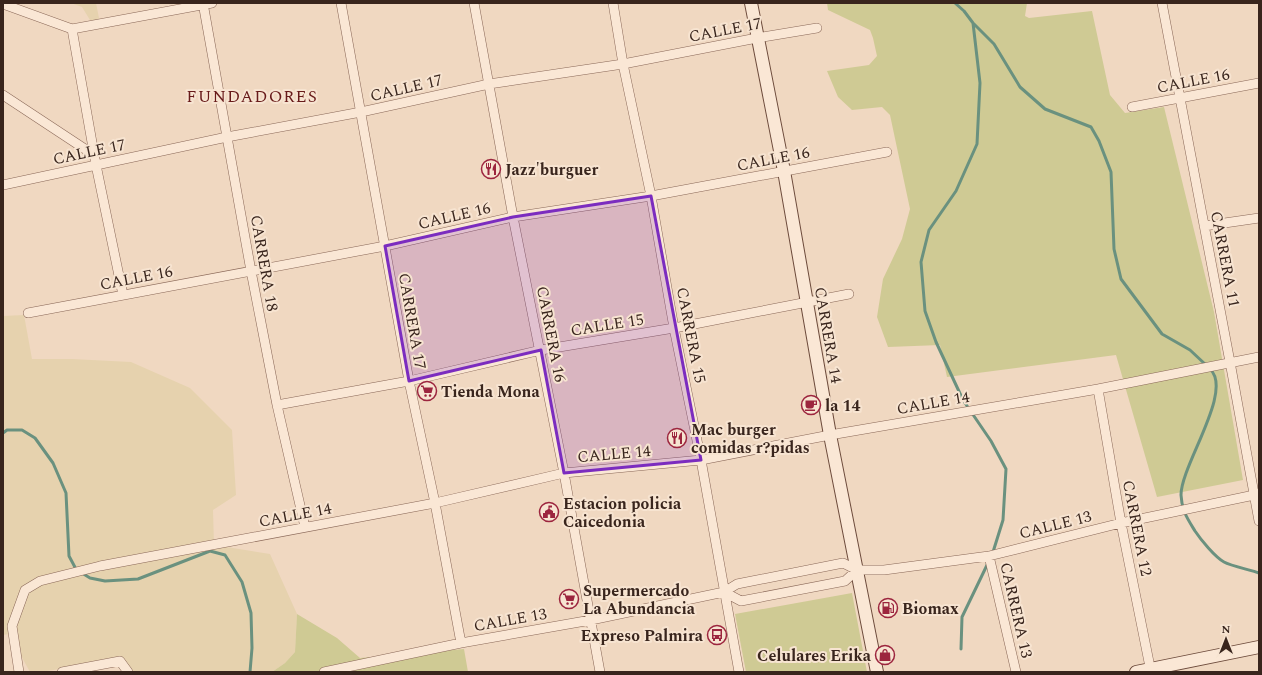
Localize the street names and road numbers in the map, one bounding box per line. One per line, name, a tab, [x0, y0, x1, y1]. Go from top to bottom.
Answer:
street label: CALLE 17	[687, 11, 764, 49]
street label: CALLE 16	[1155, 62, 1232, 100]
street label: CALLE 17	[368, 68, 445, 108]
street label: CALLE 17	[51, 133, 128, 171]
street label: CALLE 16	[735, 140, 812, 178]
street label: CALLE 16	[416, 196, 493, 236]
street label: CARRERA 11	[1204, 209, 1246, 309]
street label: CARRERA 18	[244, 213, 284, 313]
street label: CALLE 16	[98, 259, 175, 297]
street label: CARRERA 17	[392, 271, 432, 371]
street label: CARRERA 16	[530, 284, 572, 384]
street label: CARRERA 15	[670, 285, 712, 385]
street label: CARRERA 14	[808, 285, 848, 385]
street label: CALLE 15	[569, 307, 645, 343]
street label: CALLE 14	[895, 385, 972, 421]
street label: CALLE 14	[576, 439, 652, 469]
street label: CARRERA 12	[1116, 478, 1158, 578]
street label: CALLE 14	[257, 496, 334, 534]
street label: CALLE 13	[1017, 504, 1094, 546]
street label: CARRERA 13	[993, 560, 1039, 660]
street label: CALLE 13	[472, 602, 549, 638]

